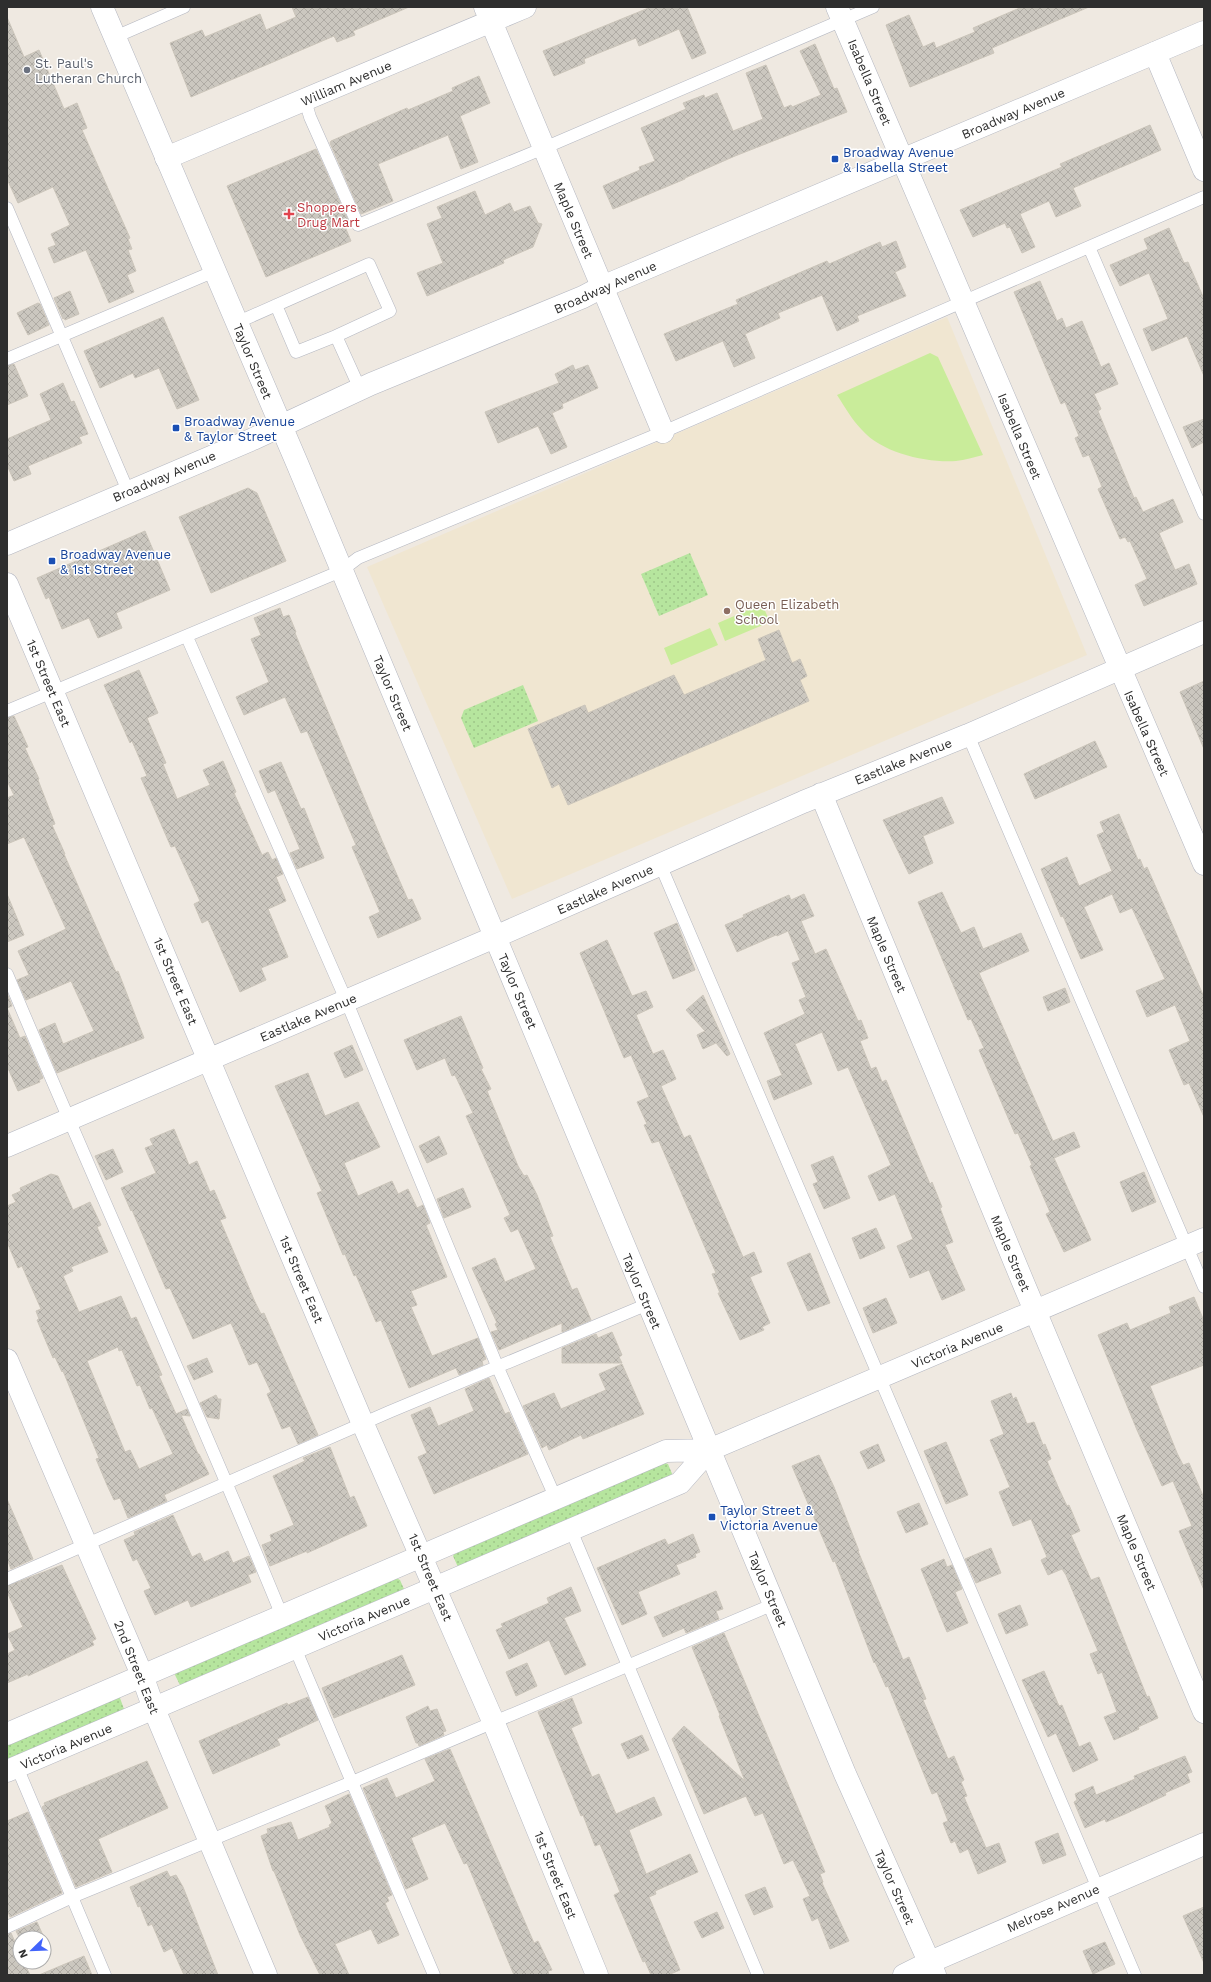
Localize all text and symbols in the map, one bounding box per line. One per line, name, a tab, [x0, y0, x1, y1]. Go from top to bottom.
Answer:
street label: Isabella Street	[845, 37, 895, 128]
place label: St. Paul's Lutheran Church	[35, 56, 142, 86]
street label: William Avenue	[299, 58, 394, 109]
marker: St. Paul's Lutheran Church	[22, 65, 32, 75]
street label: Broadway Avenue	[959, 85, 1067, 142]
place label: Broadway Avenue & Isabella Street	[843, 145, 954, 175]
marker: Broadway Avenue & Isabella Street	[830, 154, 840, 164]
street label: Maple Street	[551, 180, 597, 261]
place label: Shoppers Drug Mart	[297, 200, 360, 230]
marker: Shoppers Drug Mart	[284, 209, 294, 219]
street label: Broadway Avenue	[552, 258, 659, 317]
street label: Taylor Street	[230, 321, 275, 402]
street label: Isabella Street	[995, 391, 1045, 482]
place label: Broadway Avenue & Taylor Street	[184, 414, 295, 444]
marker: Broadway Avenue & Taylor Street	[171, 423, 181, 433]
street label: Broadway Avenue	[110, 448, 218, 505]
place label: Broadway Avenue & 1st Street	[60, 547, 171, 577]
marker: Broadway Avenue & 1st Street	[47, 556, 57, 566]
place label: Queen Elizabeth School	[735, 597, 839, 627]
marker: Queen Elizabeth School	[722, 606, 732, 616]
street label: 1st Street East	[23, 637, 74, 730]
street label: Taylor Street	[370, 653, 415, 734]
street label: Isabella Street	[1121, 688, 1172, 779]
street label: Eastlake Avenue	[852, 735, 954, 788]
street label: Eastlake Avenue	[555, 861, 656, 917]
street label: Maple Street	[864, 914, 910, 995]
street label: 1st Street East	[150, 935, 201, 1028]
street label: Taylor Street	[495, 951, 540, 1032]
street label: Eastlake Avenue	[257, 990, 359, 1045]
street label: Maple Street	[988, 1213, 1034, 1294]
street label: 1st Street East	[276, 1233, 327, 1326]
street label: Taylor Street	[619, 1251, 664, 1332]
street label: Victoria Avenue	[909, 1319, 1005, 1372]
place label: Taylor Street & Victoria Avenue	[720, 1503, 818, 1533]
marker: Taylor Street & Victoria Avenue	[707, 1512, 717, 1522]
street label: Maple Street	[1114, 1512, 1160, 1593]
street label: 1st Street East	[405, 1531, 456, 1624]
street label: Taylor Street	[745, 1549, 790, 1630]
street label: Victoria Avenue	[316, 1592, 412, 1645]
street label: 2nd Street East	[111, 1618, 162, 1717]
street label: Victoria Avenue	[18, 1720, 114, 1773]
street label: 1st Street East	[531, 1829, 580, 1922]
street label: Taylor Street	[871, 1847, 918, 1928]
street label: Melrose Avenue	[1005, 1881, 1102, 1936]
north arrow	[12, 1930, 52, 1970]
text: N	[16, 1947, 31, 1960]

